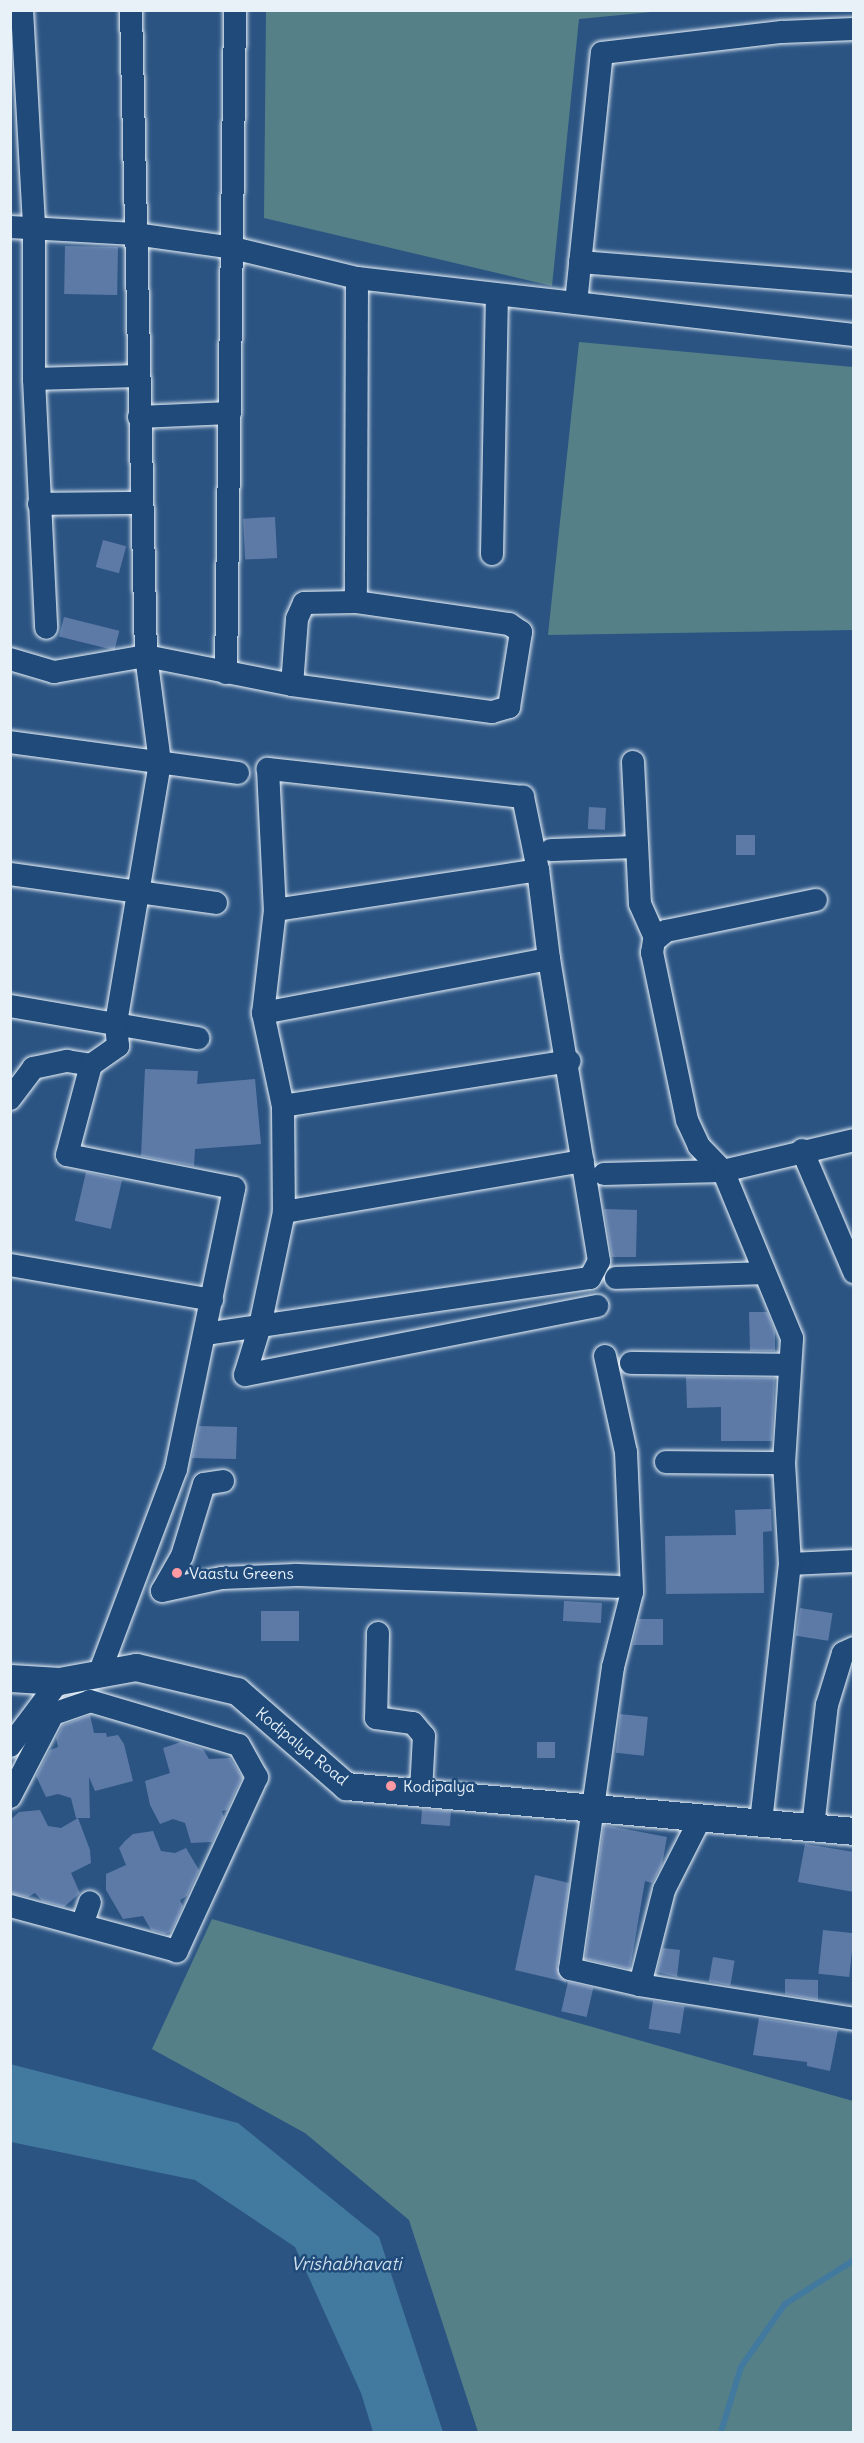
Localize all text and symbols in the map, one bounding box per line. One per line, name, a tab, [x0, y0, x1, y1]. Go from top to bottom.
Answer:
place label: Vaastu Greens	[189, 1563, 294, 1583]
marker: Vaastu Greens	[170, 1566, 184, 1580]
street label: Kodipalya Road	[252, 1703, 352, 1789]
place label: Kodipalya	[403, 1776, 475, 1796]
marker: Kodipalya	[384, 1779, 398, 1793]
water label: Vrishabhavati	[291, 2253, 401, 2275]

